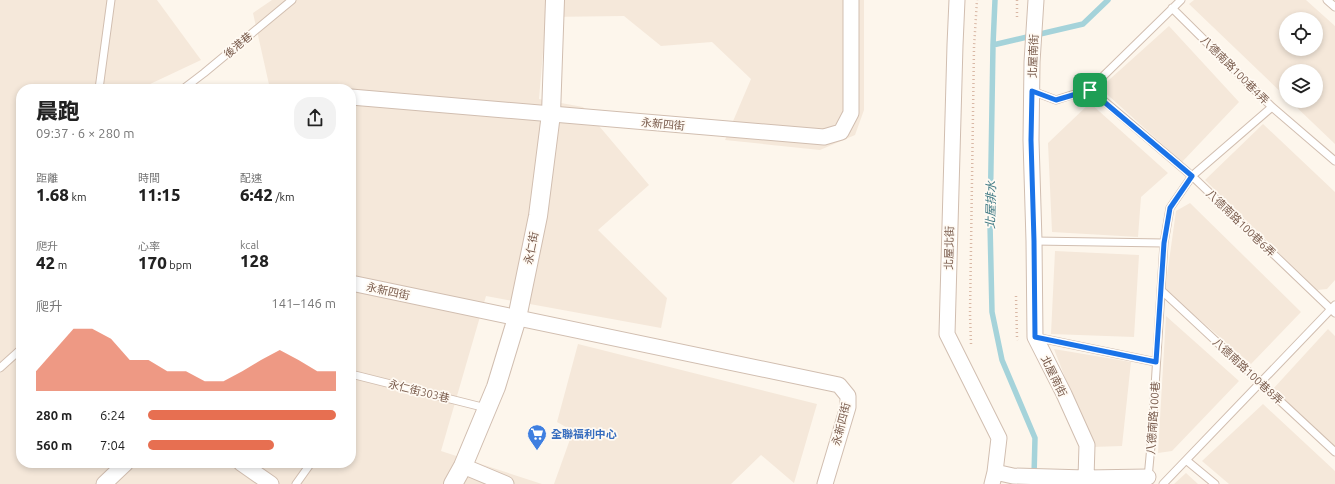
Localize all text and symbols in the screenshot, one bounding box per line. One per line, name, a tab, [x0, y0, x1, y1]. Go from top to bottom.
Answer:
map controls	[1279, 12, 1323, 108]
button: locate	[1279, 12, 1323, 56]
street label: 後港巷	[222, 30, 254, 60]
street label: 北屋南街	[1026, 34, 1040, 78]
street label: 八德南路100巷4弄	[1199, 34, 1271, 106]
button: layers	[1279, 64, 1323, 108]
pin	[1073, 73, 1107, 107]
icon: arrive	[1079, 79, 1101, 101]
button: share	[294, 97, 336, 139]
text: 晨跑	[36, 98, 80, 123]
street label: 永新四街	[641, 116, 685, 132]
text: 09:37 · 6 × 280 m	[36, 126, 135, 140]
text: 距離	[36, 172, 58, 184]
text: 時間	[138, 172, 160, 184]
text: 配速	[240, 172, 262, 184]
water label: 北屋排水	[984, 180, 997, 229]
text: 1.68	[36, 185, 69, 204]
text: 11:15	[138, 185, 181, 204]
text: 6:42	[240, 185, 273, 204]
street label: 八德南路100巷6弄	[1204, 187, 1278, 259]
text: km	[69, 191, 87, 203]
text: /km	[273, 191, 295, 203]
street label: 北屋北街	[943, 226, 955, 270]
street label: 永仁街	[522, 231, 540, 265]
text: kcal	[240, 239, 259, 251]
text: 爬升	[36, 240, 58, 252]
text: 心率	[138, 240, 160, 252]
text: 128	[240, 251, 269, 270]
text: 42	[36, 253, 55, 272]
text: 170	[138, 253, 167, 272]
text: m	[55, 259, 67, 271]
text: bpm	[167, 259, 192, 271]
street label: 永新四街	[365, 281, 411, 301]
text: 141–146 m	[271, 296, 336, 310]
text: 爬升	[36, 299, 62, 313]
street label: 八德南路100巷8弄	[1211, 336, 1285, 406]
street label: 北屋南街	[1039, 354, 1069, 398]
street label: 永仁街303巷	[387, 378, 451, 404]
street label: 八德南路100巷	[1144, 381, 1162, 455]
street label: 永新四街	[830, 401, 852, 447]
text: 280 m	[36, 408, 72, 422]
text: 6:24	[100, 408, 125, 422]
supermarket icon: 全聯福利中心	[526, 423, 548, 451]
place label: 全聯福利中心	[551, 428, 617, 440]
text: 560 m	[36, 438, 72, 452]
text: 7:04	[100, 438, 125, 452]

